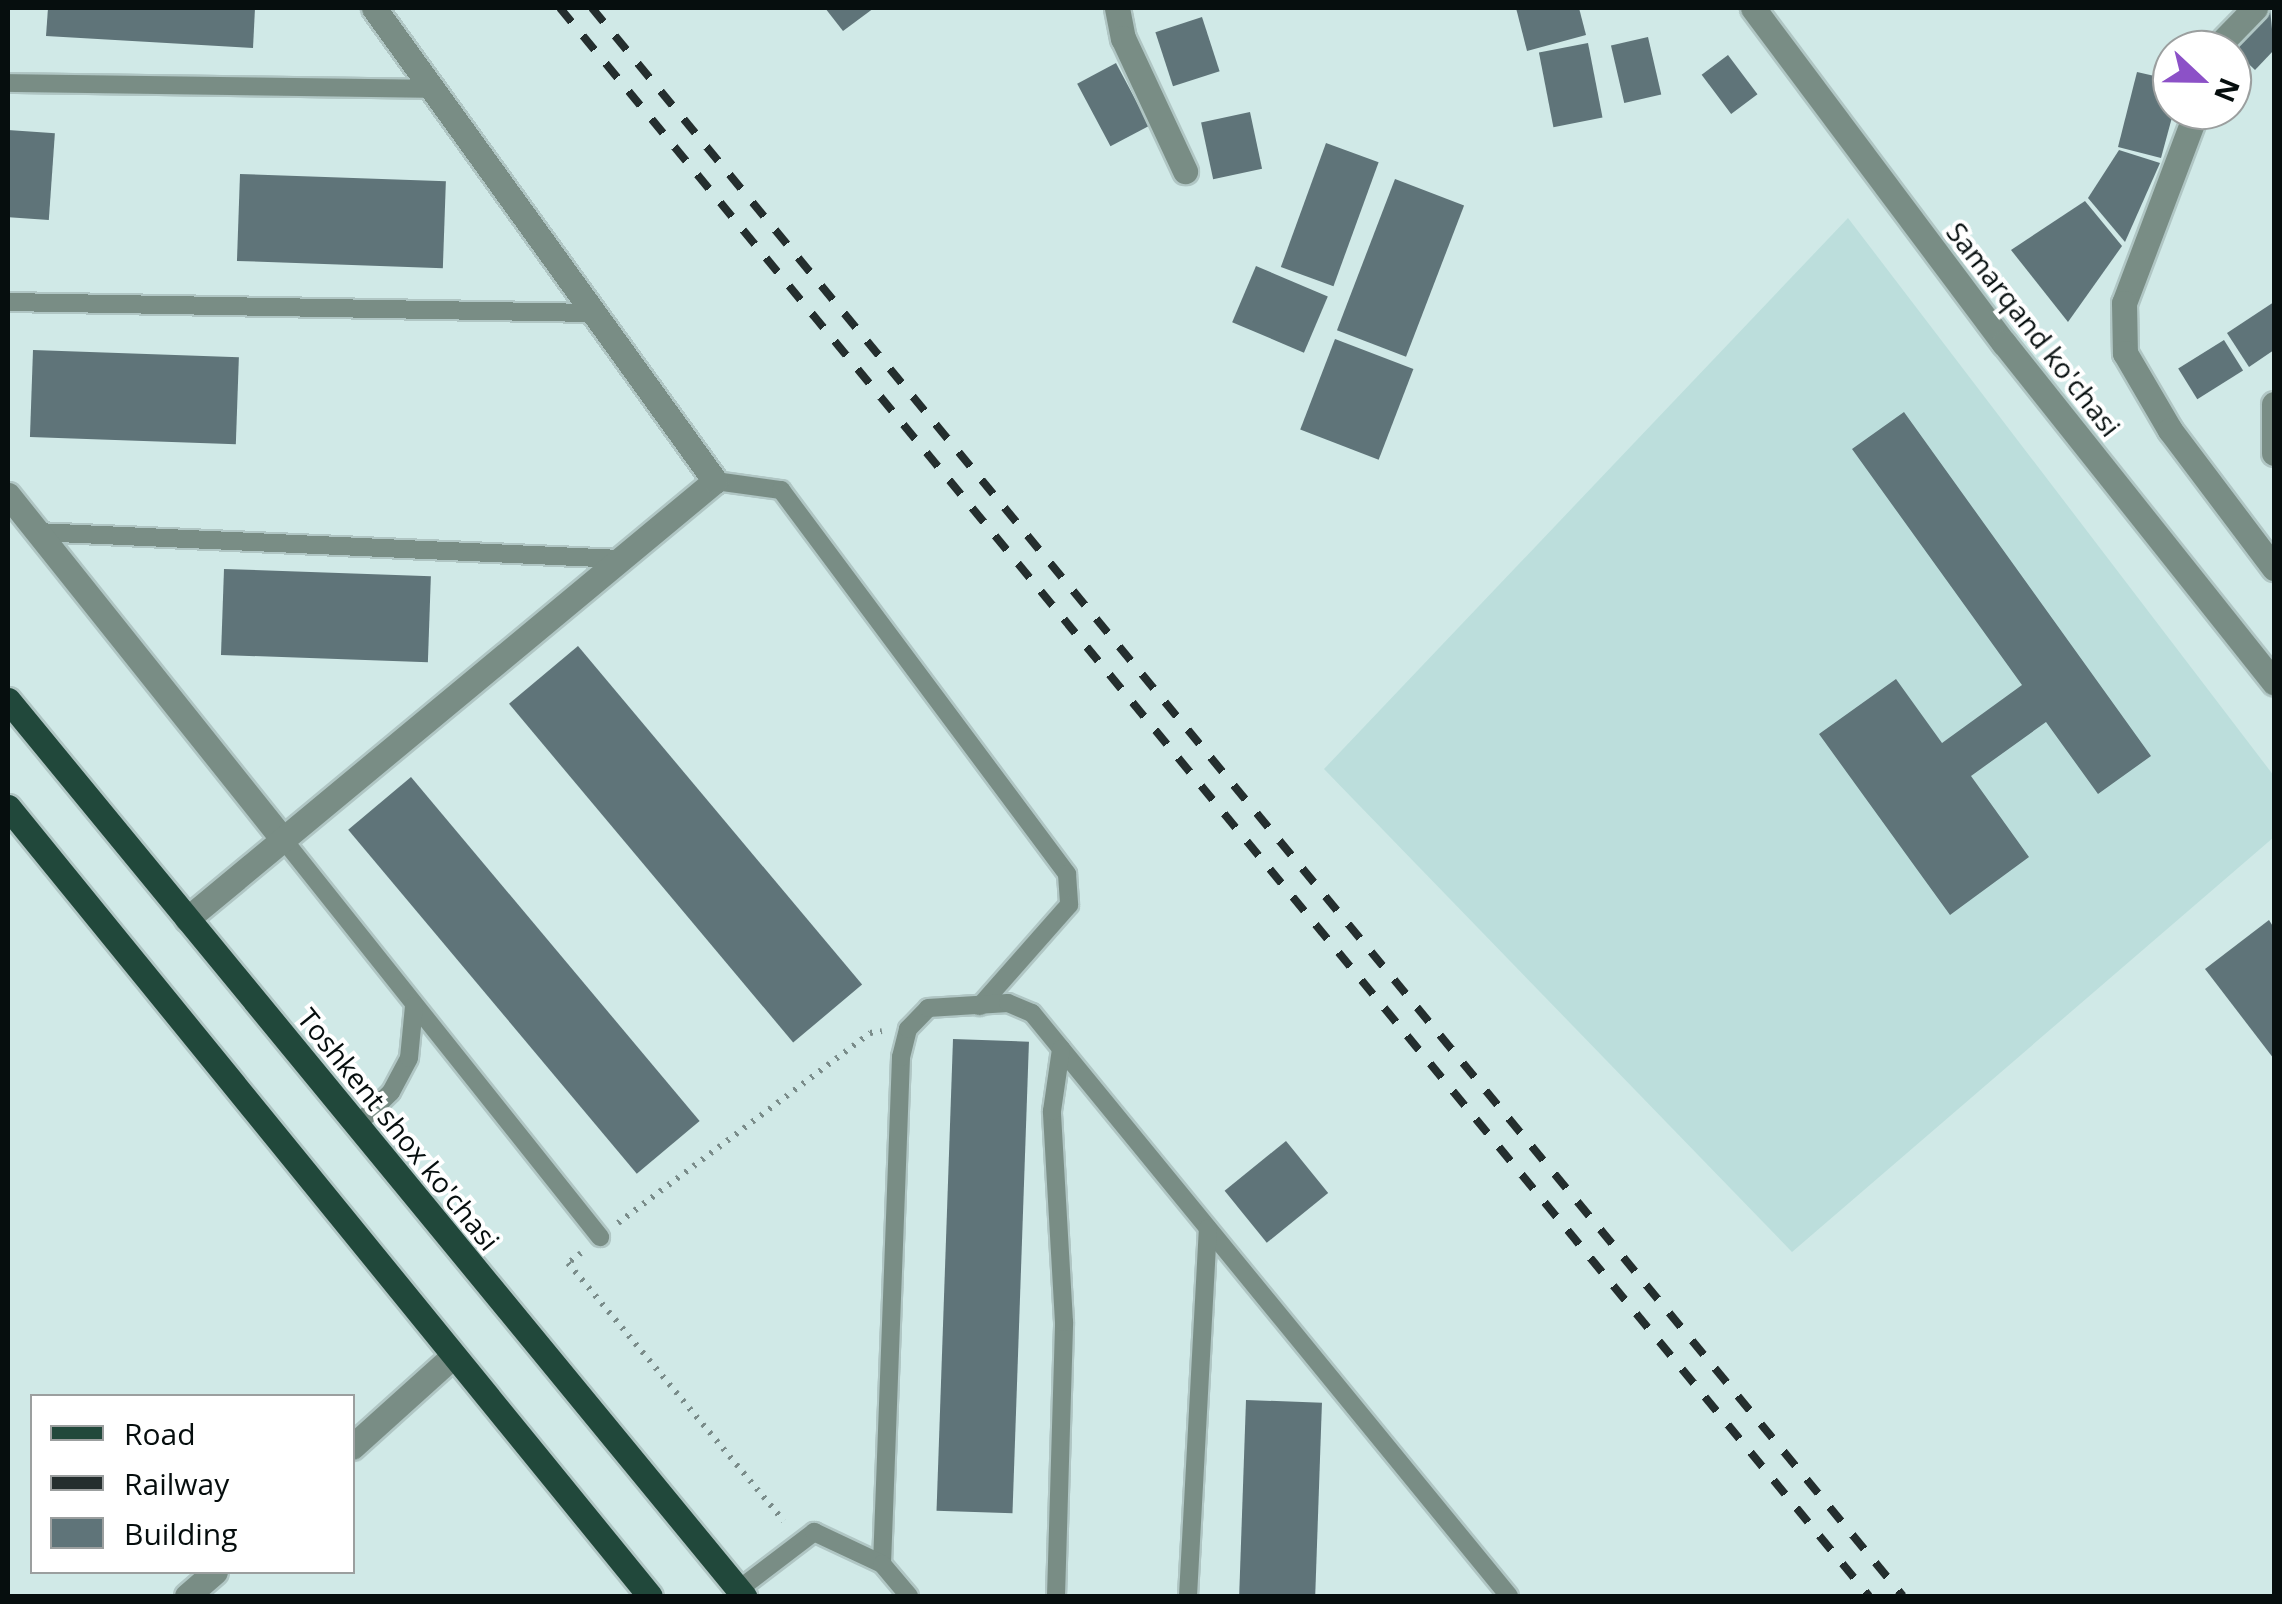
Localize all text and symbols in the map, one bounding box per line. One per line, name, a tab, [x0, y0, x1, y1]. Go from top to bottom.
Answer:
north arrow	[2152, 30, 2252, 130]
text: N	[2206, 73, 2250, 108]
street label: Samarqand ko'chasi	[1940, 215, 2128, 443]
street label: Toshkent shox ko'chasi	[291, 1001, 507, 1257]
legend	[30, 1394, 355, 1574]
text: Road	[124, 1413, 196, 1454]
text: Railway	[124, 1463, 229, 1504]
text: Building	[124, 1513, 238, 1554]

